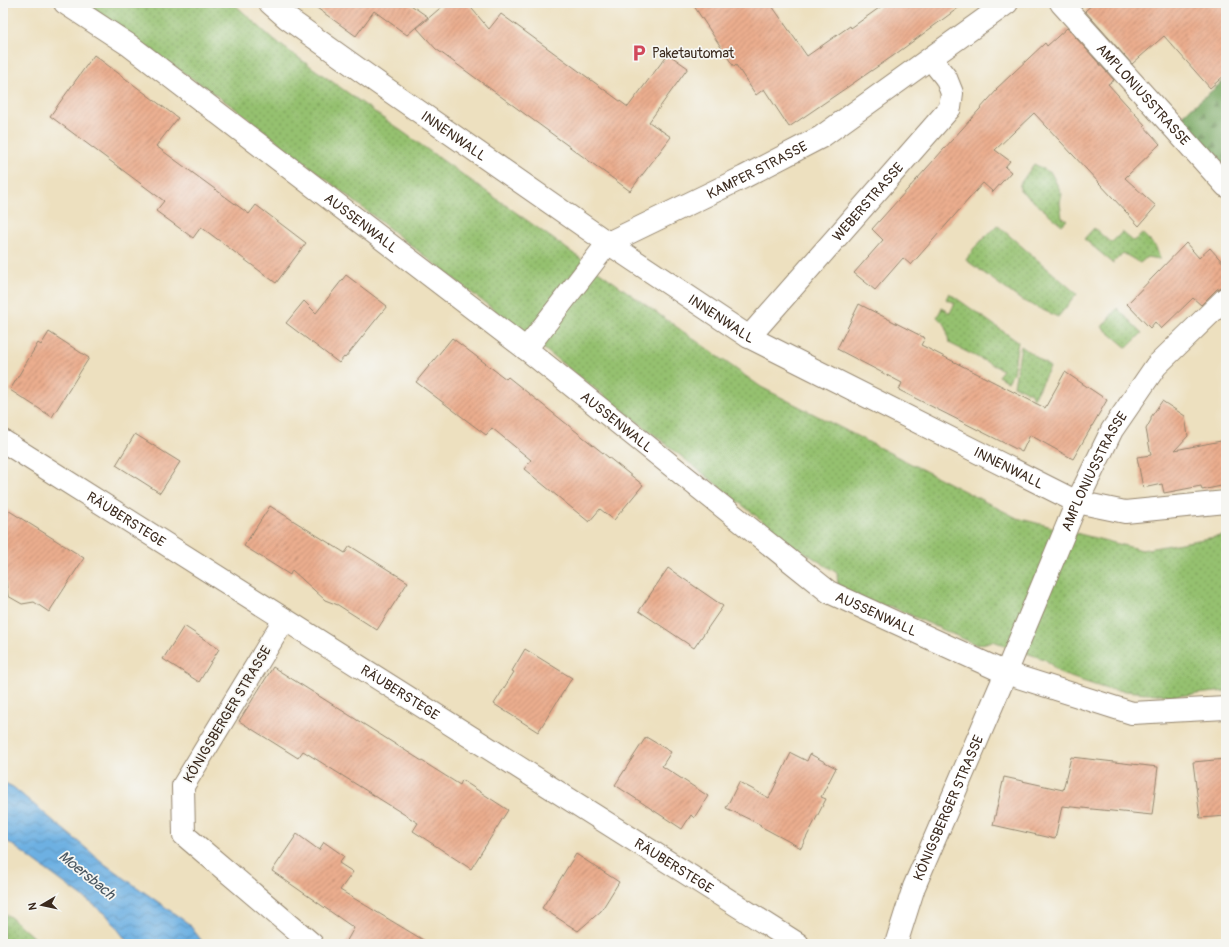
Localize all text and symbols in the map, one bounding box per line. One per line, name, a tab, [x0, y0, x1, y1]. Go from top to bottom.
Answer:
street label: AMPLONIUSSTRASSE	[1093, 40, 1193, 149]
parking icon: Paketautomat	[629, 43, 649, 63]
place label: Paketautomat	[652, 45, 735, 62]
street label: INNENWALL	[418, 108, 490, 165]
street label: KAMPER STRASSE	[704, 138, 810, 203]
street label: WEBERSTRASSE	[829, 159, 907, 245]
street label: AUSSENWALL	[321, 190, 401, 257]
street label: INNENWALL	[685, 291, 757, 347]
street label: AUSSENWALL	[577, 388, 656, 456]
street label: AMPLONIUSSTRASSE	[1058, 408, 1131, 534]
street label: INNENWALL	[971, 443, 1046, 493]
street label: RÄUBERSTEGE	[84, 488, 169, 551]
street label: AUSSENWALL	[833, 588, 920, 640]
street label: KÖNIGSBERGER STRASSE	[179, 642, 275, 786]
street label: RÄUBERSTEGE	[357, 661, 442, 724]
street label: KÖNIGSBERGER STRASSE	[910, 733, 987, 883]
street label: RÄUBERSTEGE	[631, 835, 716, 897]
water label: Moersbach	[55, 847, 120, 905]
north arrow	[22, 885, 62, 925]
text: N	[26, 901, 40, 911]

